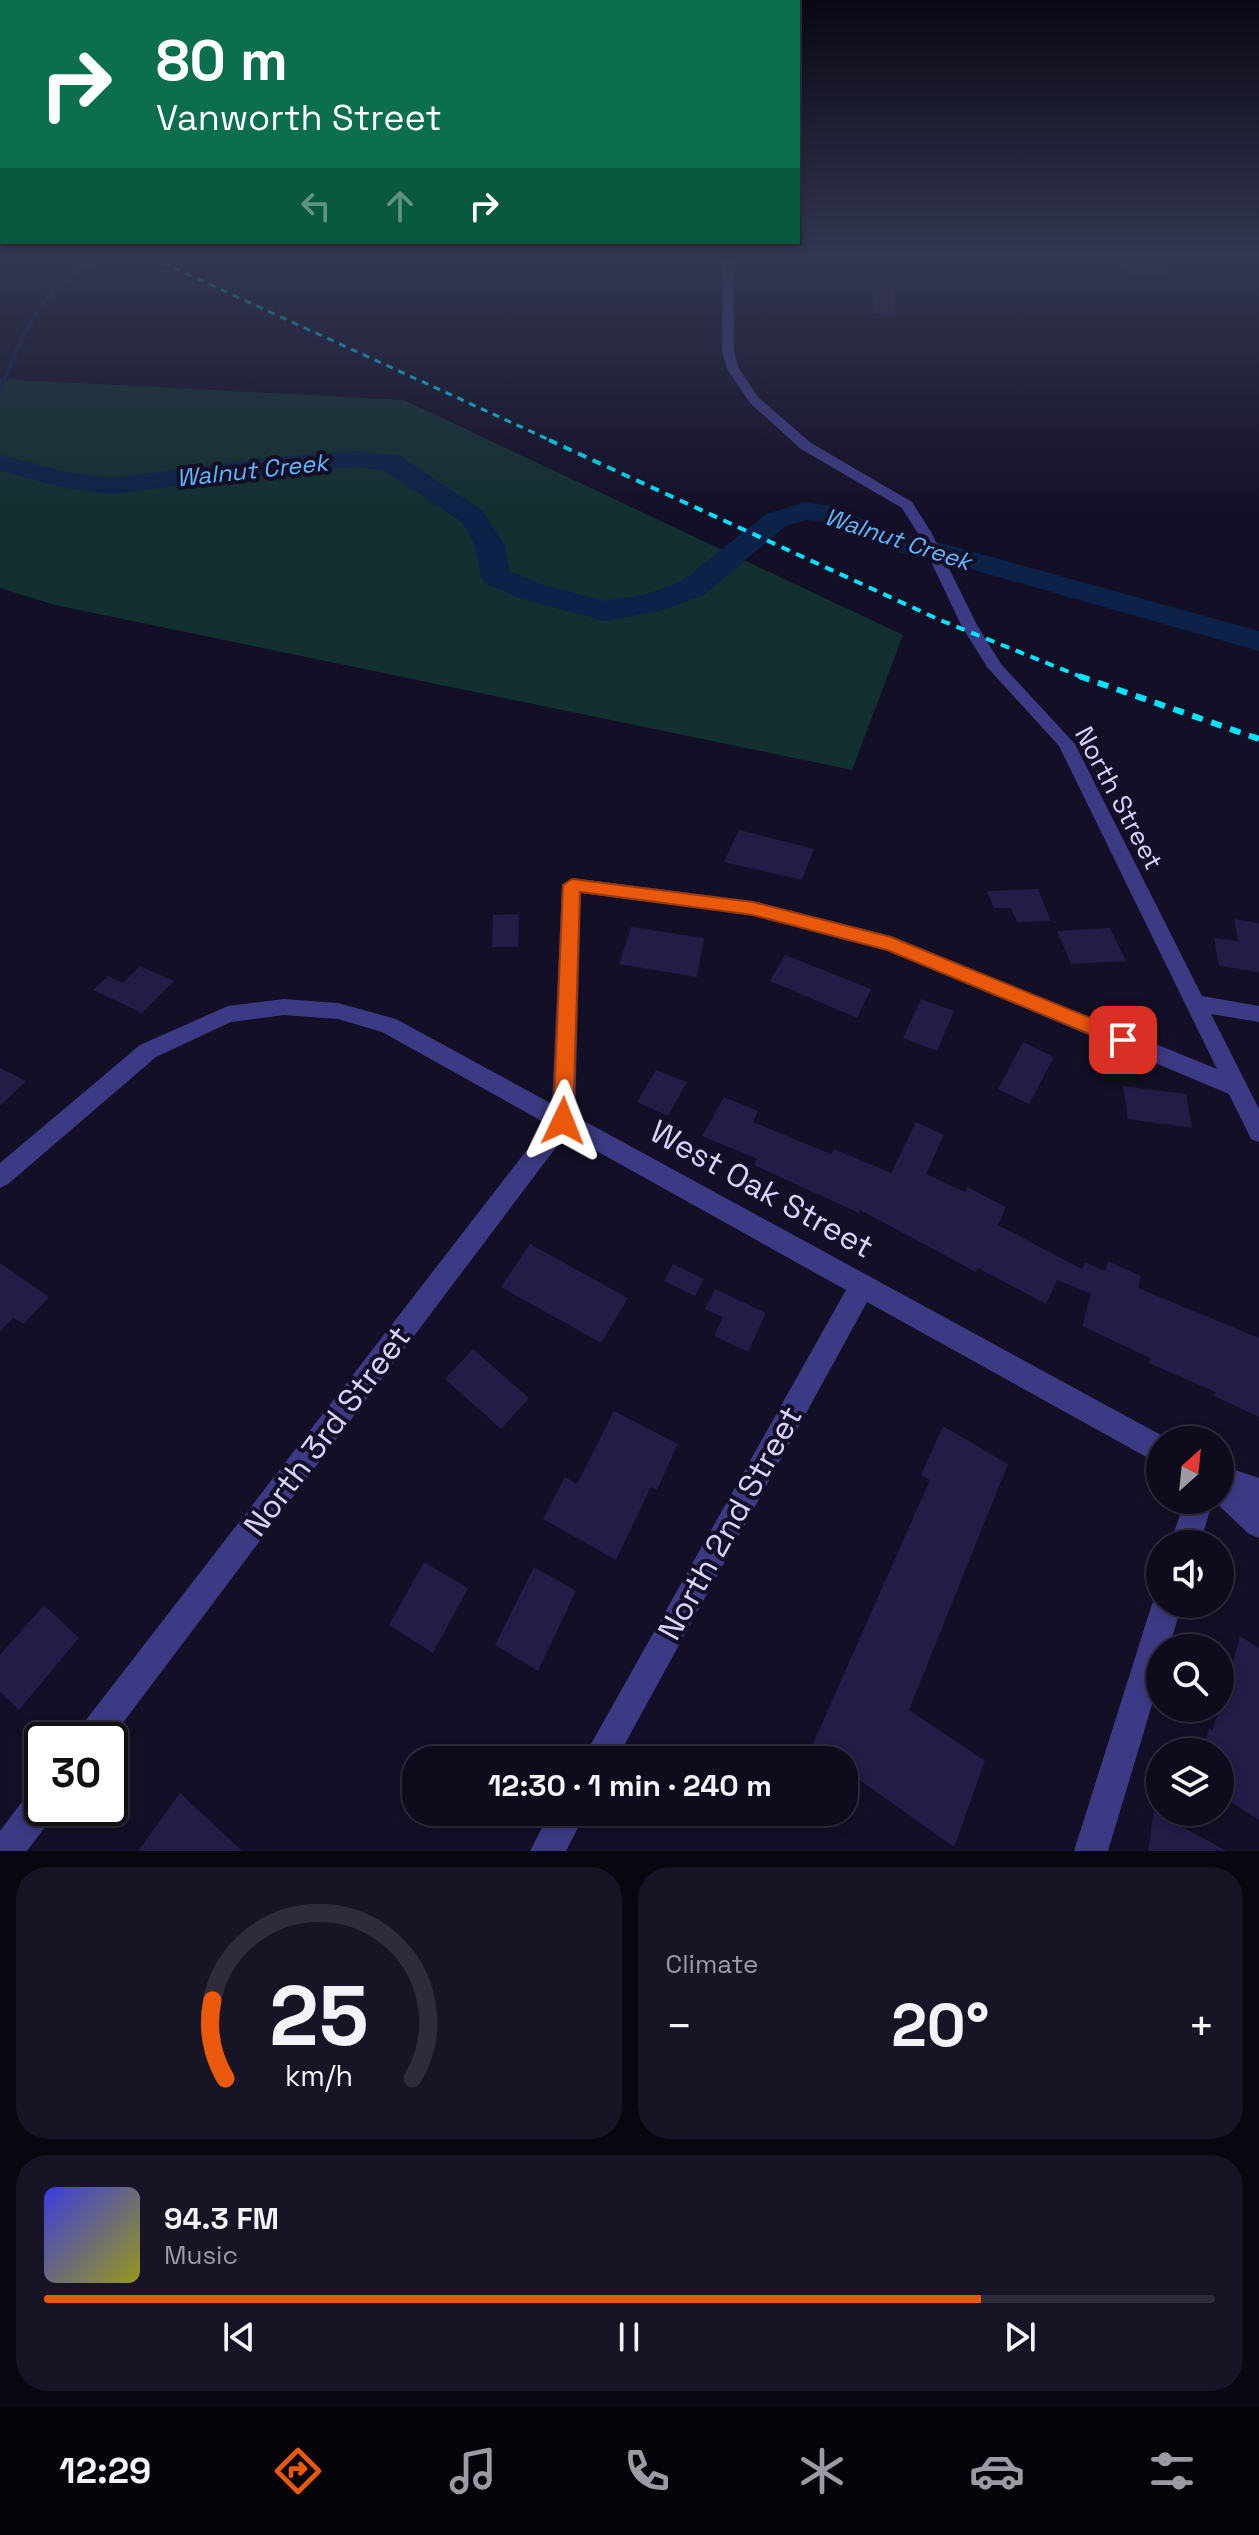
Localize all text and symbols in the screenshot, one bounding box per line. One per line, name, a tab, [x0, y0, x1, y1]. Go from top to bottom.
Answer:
text: 80 m	[156, 25, 288, 96]
icon: right	[24, 32, 128, 136]
text: Vanworth Street	[156, 95, 442, 141]
icon: left	[294, 184, 338, 228]
icon: ahead	[378, 184, 422, 228]
icon: right	[462, 184, 506, 228]
water label: Walnut Creek	[175, 446, 332, 493]
water label: Walnut Creek	[821, 501, 978, 578]
street label: North Street	[1067, 721, 1171, 875]
pin	[1089, 1006, 1157, 1074]
icon: arrive	[1101, 1018, 1145, 1062]
position arrow	[521, 1079, 605, 1163]
street label: West Oak Street	[643, 1111, 881, 1267]
street label: North 3rd Street	[235, 1318, 419, 1544]
street label: North 2nd Street	[649, 1399, 811, 1647]
north arrow	[1146, 1426, 1234, 1514]
map controls	[1146, 1426, 1234, 1826]
button: sound	[1146, 1530, 1234, 1618]
button: search	[1146, 1634, 1234, 1722]
speed limit sign: 30	[24, 1722, 128, 1826]
button: layers	[1146, 1738, 1234, 1826]
text: 12:30 · 1 min · 240 m	[488, 1766, 772, 1805]
text: Climate	[666, 1947, 758, 1981]
text: 25	[269, 1963, 368, 2069]
text: 20°	[891, 1987, 989, 2064]
text: −	[666, 1998, 693, 2054]
text: +	[1188, 1998, 1215, 2054]
text: km/h	[285, 2058, 353, 2094]
text: 94.3 FM	[164, 2199, 279, 2238]
text: Music	[164, 2238, 238, 2272]
icon: previous	[217, 2315, 261, 2359]
icon: pause	[607, 2315, 651, 2359]
icon: next	[998, 2315, 1042, 2359]
icon: directions	[270, 2443, 326, 2499]
icon: music	[445, 2443, 501, 2499]
icon: phone	[619, 2443, 675, 2499]
icon: climate	[794, 2443, 850, 2499]
icon: car	[969, 2443, 1025, 2499]
icon: filters	[1144, 2443, 1200, 2499]
text: 12:29	[59, 2448, 151, 2494]

